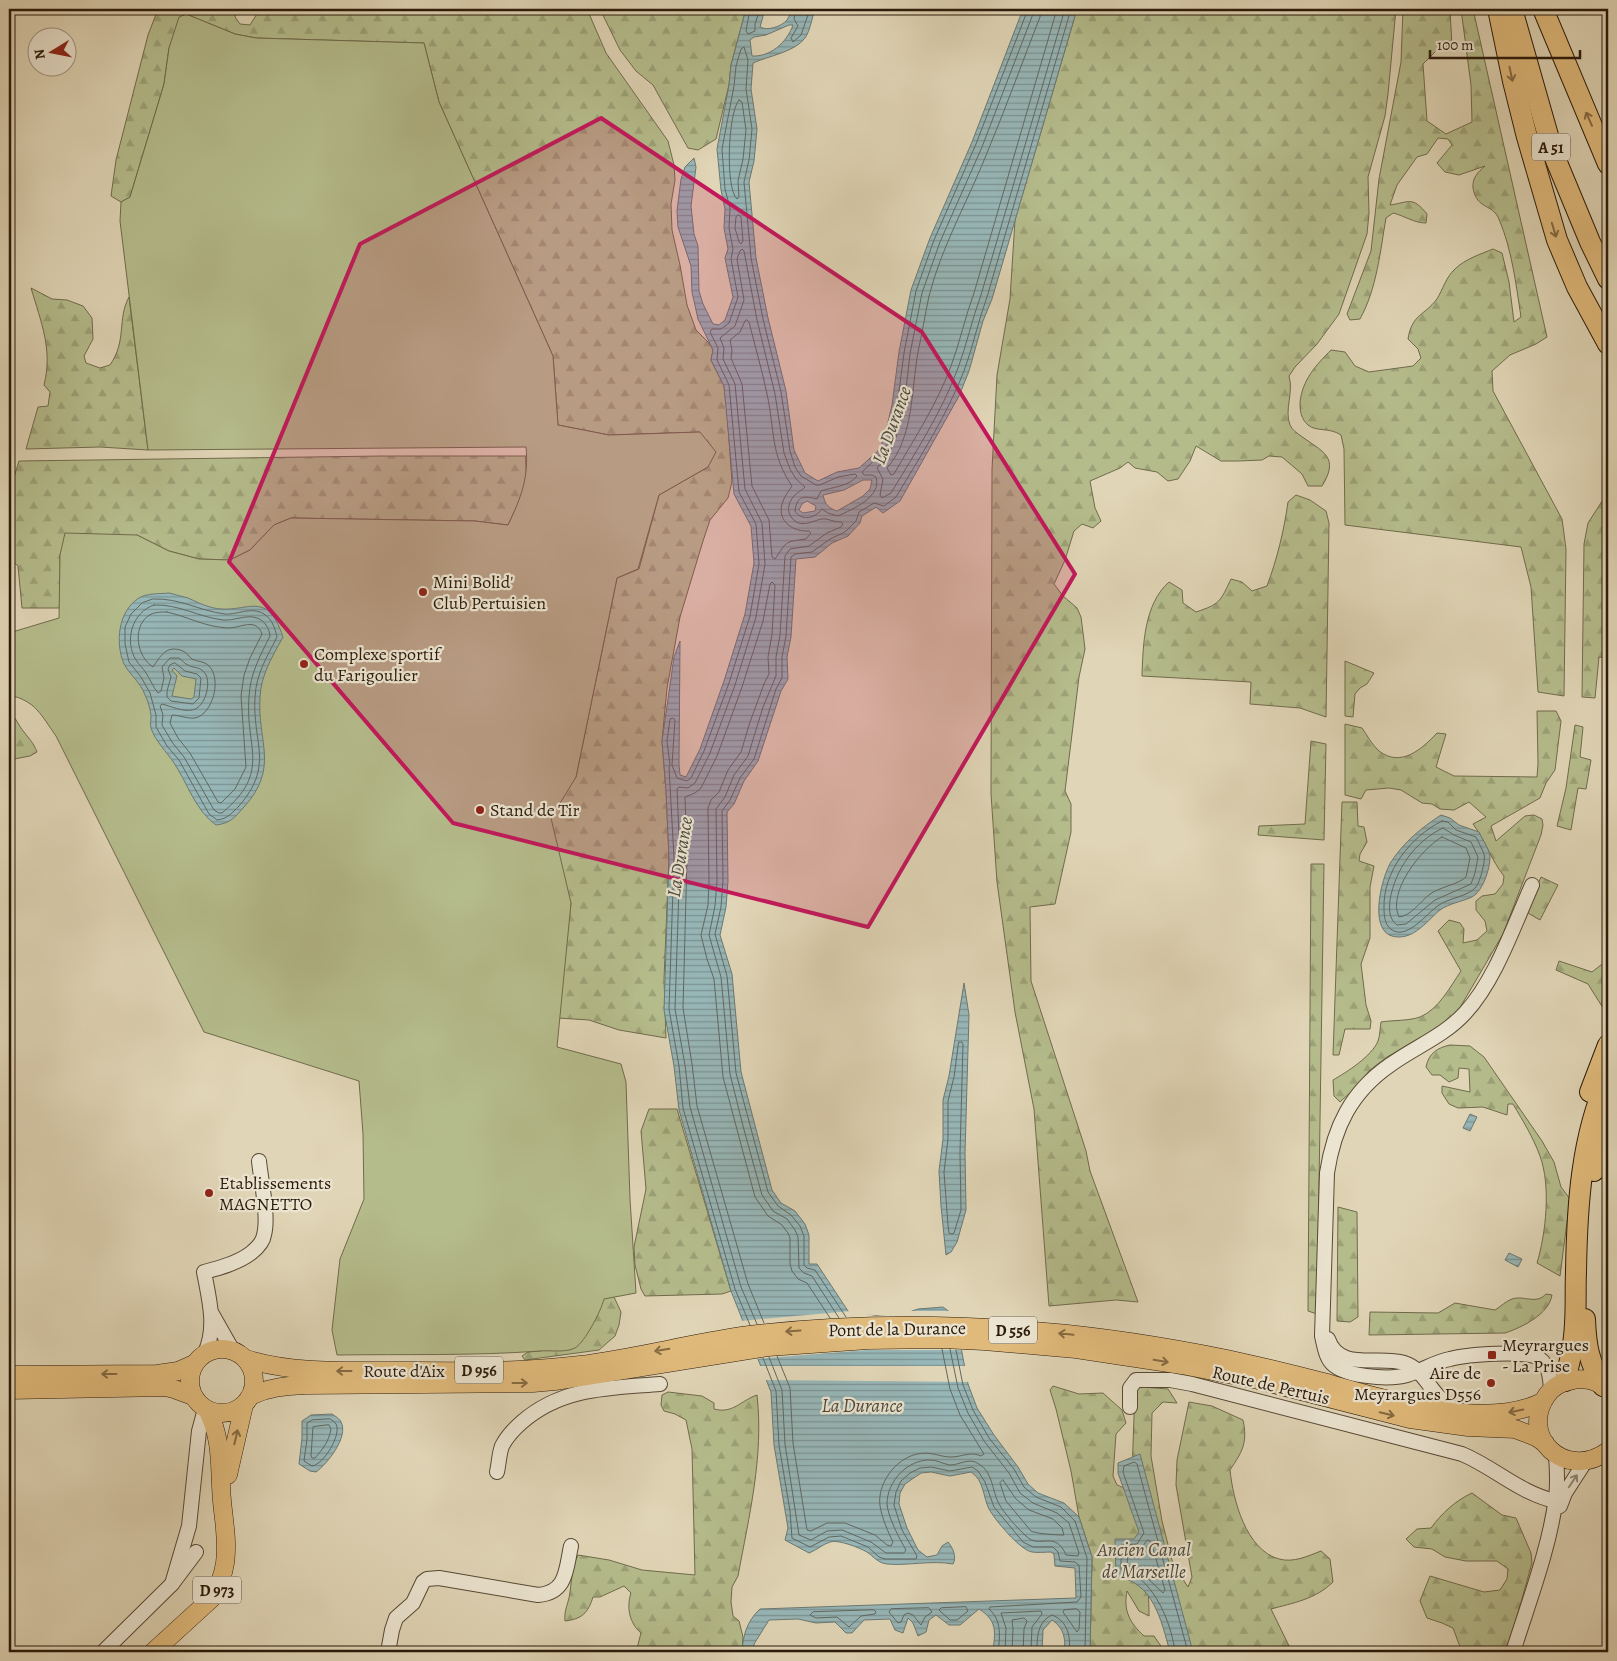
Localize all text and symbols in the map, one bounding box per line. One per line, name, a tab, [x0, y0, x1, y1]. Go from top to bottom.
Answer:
north arrow	[28, 28, 78, 78]
scale bar	[1430, 28, 1580, 60]
text: 100 m	[1437, 35, 1474, 55]
text: N	[29, 47, 50, 61]
one-way arrow	[1507, 65, 1516, 81]
one-way arrow	[1583, 112, 1593, 127]
road number: A 51	[1532, 134, 1570, 160]
one-way arrow	[1549, 222, 1559, 238]
water label: La Durance	[866, 383, 918, 468]
place label: Mini Bolid' Club Pertuisien	[433, 570, 546, 615]
marker: Mini Bolid' Club Pertuisien	[417, 586, 429, 598]
place label: Complexe sportif du Farigoulier	[314, 642, 443, 687]
marker: Complexe sportif du Farigoulier	[298, 658, 310, 670]
place label: Stand de Tir	[490, 798, 580, 822]
marker: Stand de Tir	[474, 804, 486, 816]
water label: La Durance	[661, 815, 699, 899]
place label: Etablissements MAGNETTO	[219, 1171, 331, 1216]
marker: Etablissements MAGNETTO	[203, 1187, 215, 1199]
street label: Pont de la Durance	[828, 1316, 966, 1342]
road number: D 556	[989, 1316, 1037, 1344]
one-way arrow	[786, 1327, 802, 1336]
one-way arrow	[1058, 1329, 1074, 1338]
place label: Meyrargues - La Prise	[1502, 1333, 1589, 1378]
one-way arrow	[655, 1345, 671, 1355]
marker: Meyrargues - La Prise	[1486, 1349, 1498, 1361]
road number: D 956	[455, 1356, 503, 1384]
one-way arrow	[1152, 1357, 1168, 1367]
street label: Route d'Aix	[363, 1359, 445, 1383]
street label: Route de Pertuis	[1210, 1360, 1332, 1410]
place label: Aire de Meyrargues D556	[1354, 1361, 1481, 1406]
one-way arrow	[336, 1366, 352, 1376]
one-way arrow	[101, 1369, 117, 1379]
marker: Aire de Meyrargues D556	[1485, 1377, 1497, 1389]
one-way arrow	[512, 1378, 528, 1388]
water label: La Durance	[822, 1393, 903, 1419]
one-way arrow	[1508, 1407, 1524, 1416]
one-way arrow	[1379, 1409, 1395, 1419]
one-way arrow	[231, 1430, 241, 1446]
one-way arrow	[1568, 1474, 1578, 1488]
water label: Ancien Canal de Marseille	[1096, 1537, 1191, 1585]
road number: D 973	[193, 1576, 241, 1604]

